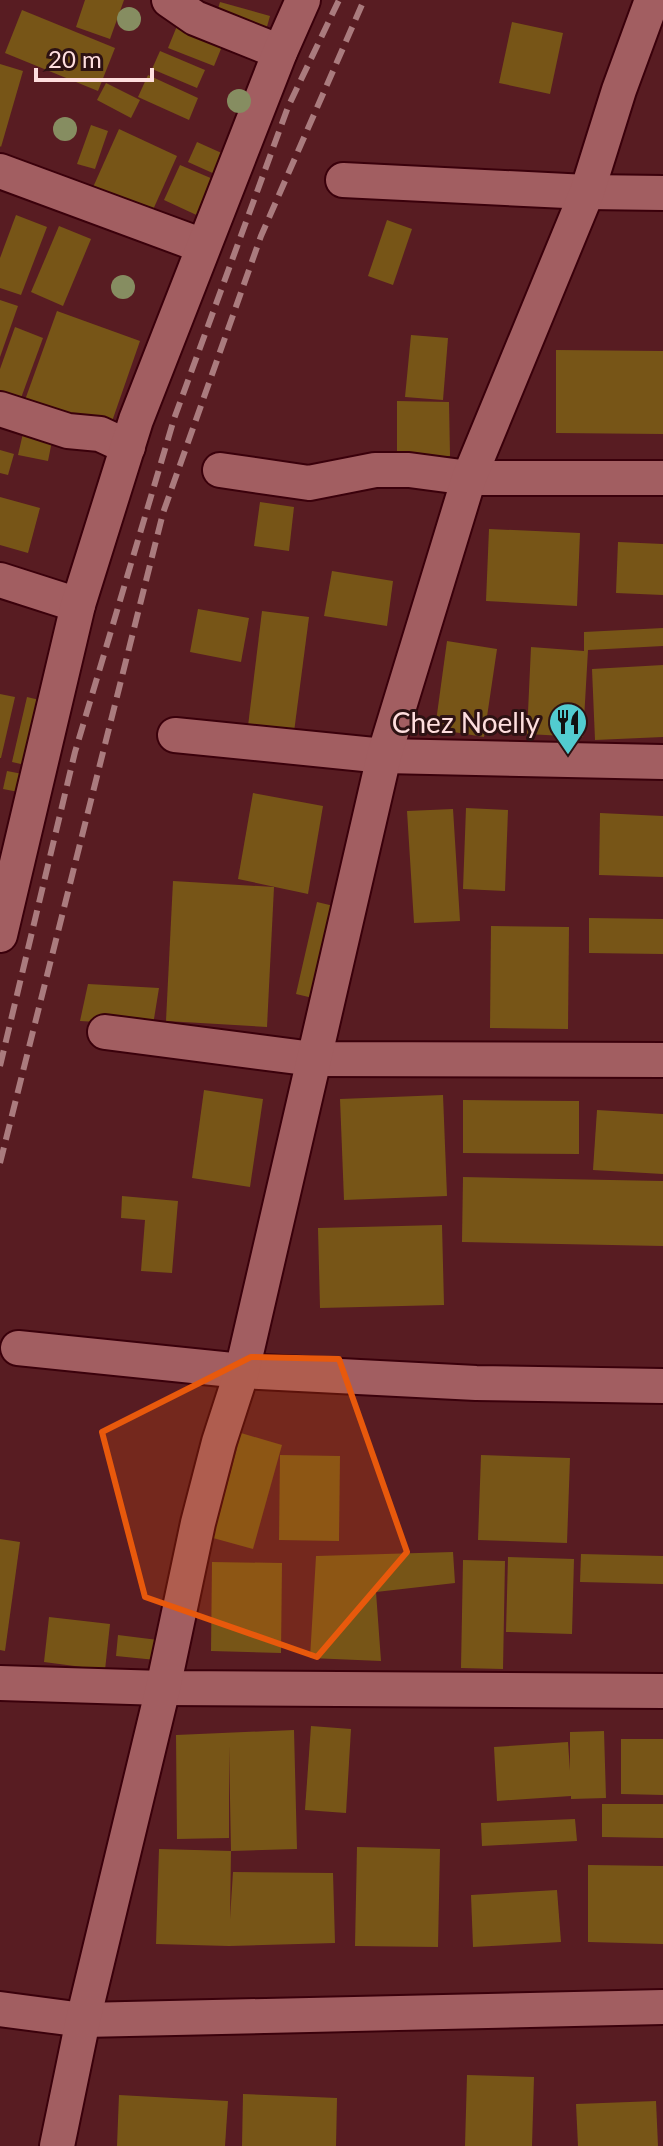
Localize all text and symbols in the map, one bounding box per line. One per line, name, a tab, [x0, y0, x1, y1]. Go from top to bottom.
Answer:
scale bar	[36, 32, 152, 82]
text: 20 m	[48, 44, 102, 73]
restaurant icon: Chez Noelly	[547, 701, 589, 756]
place label: Chez Noelly	[392, 705, 541, 739]

